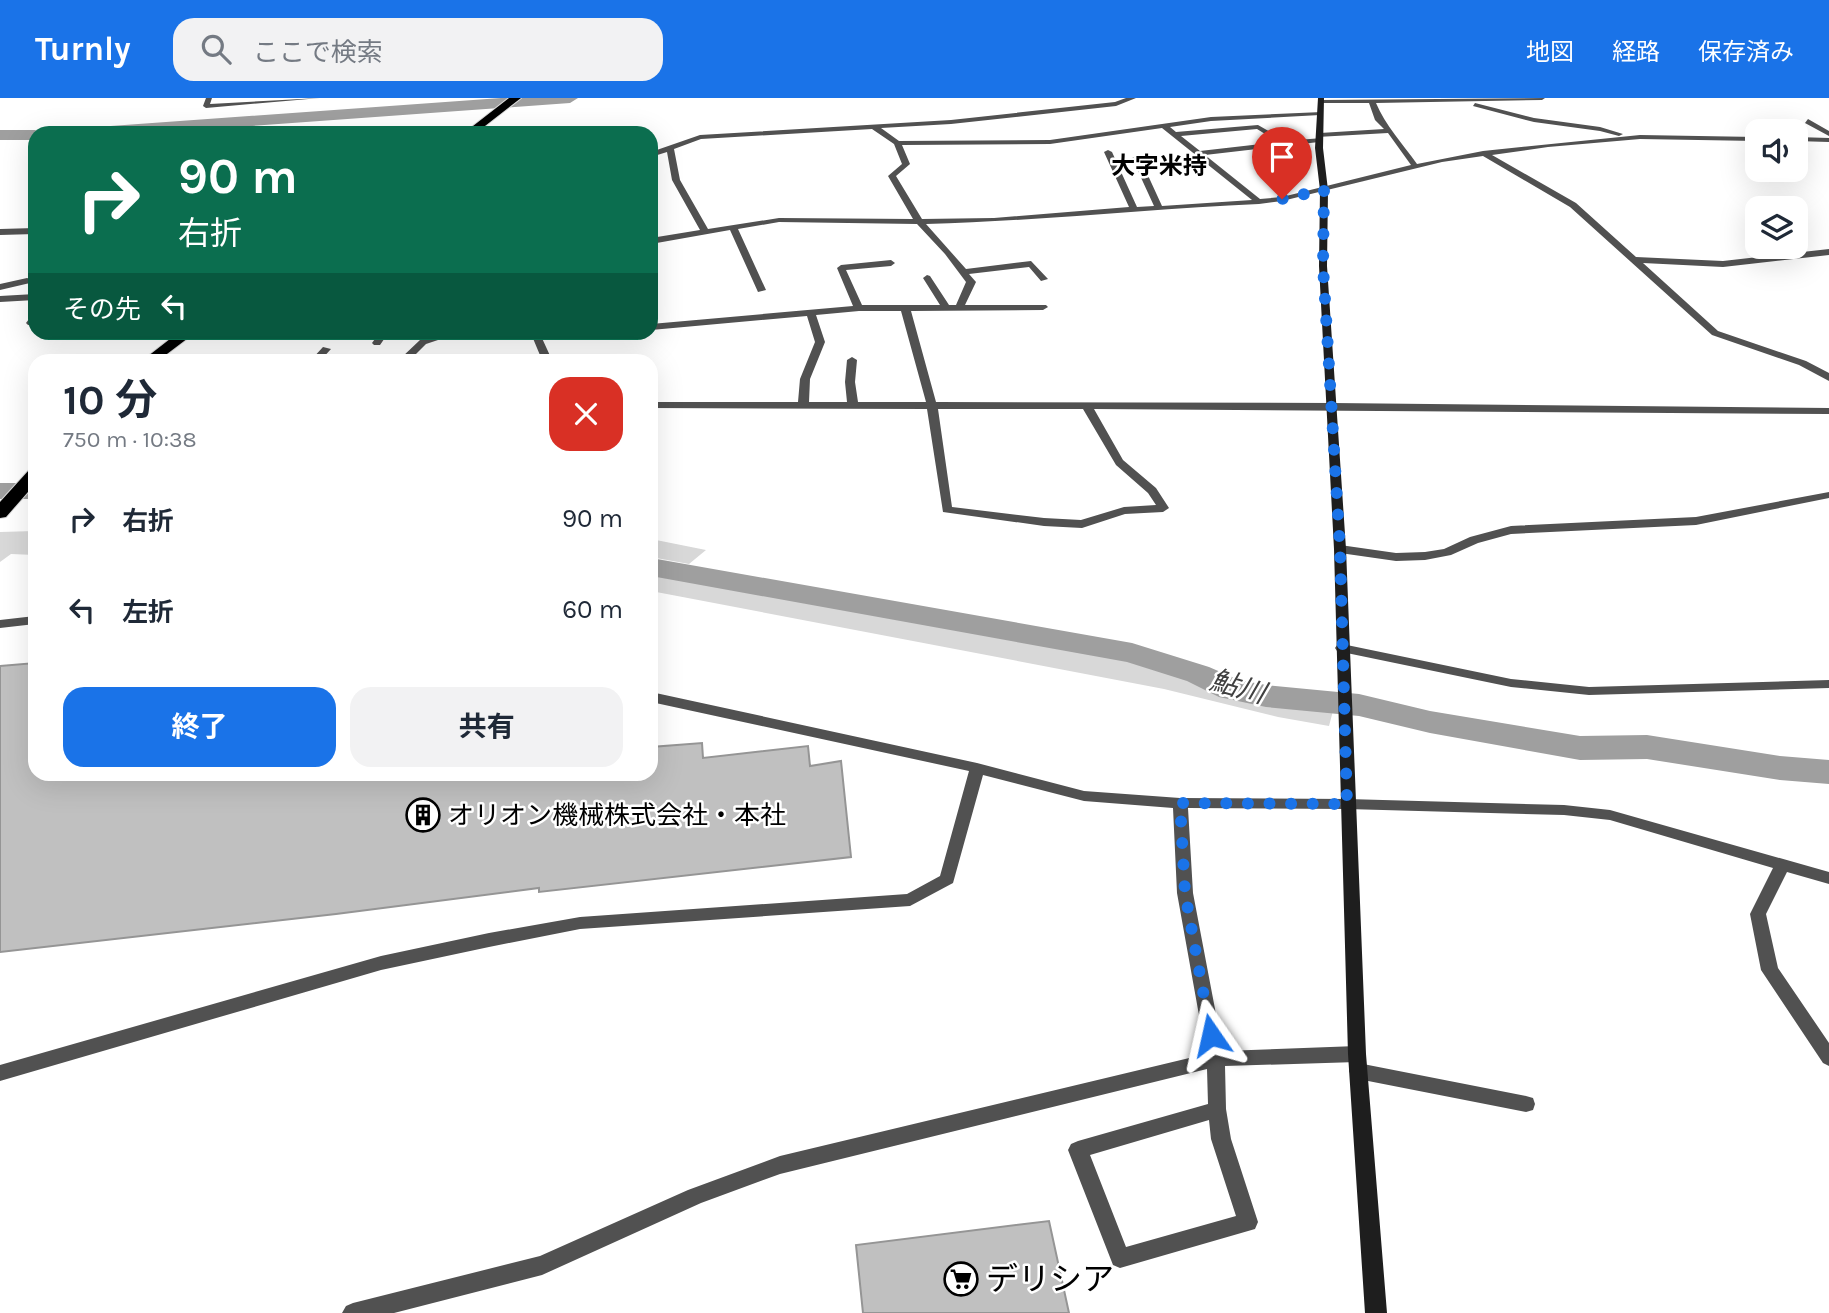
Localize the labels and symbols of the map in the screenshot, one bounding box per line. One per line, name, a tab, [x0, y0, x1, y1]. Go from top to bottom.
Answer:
pin	[1252, 127, 1312, 199]
district label: 大字米持	[1111, 152, 1207, 180]
water label: 鮎川	[1206, 663, 1272, 711]
building icon: オリオン機械株式会社・本社	[404, 796, 442, 834]
place label: オリオン機械株式会社・本社	[448, 800, 786, 831]
position arrow	[1174, 998, 1248, 1072]
supermarket icon: デリシア	[942, 1260, 980, 1298]
place label: デリシア	[986, 1261, 1114, 1298]

